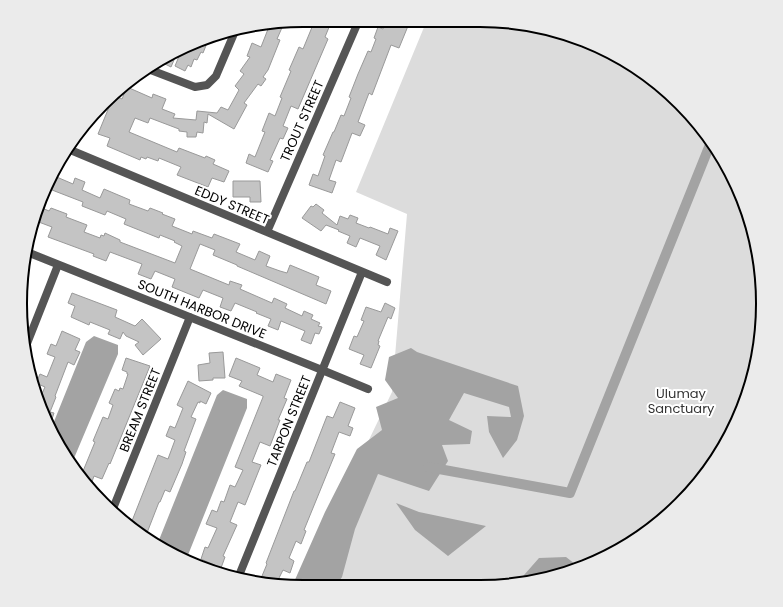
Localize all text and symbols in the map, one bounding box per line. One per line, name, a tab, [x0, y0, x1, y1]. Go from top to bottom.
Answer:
street label: TROUT STREET	[276, 77, 328, 165]
street label: EDDY STREET	[192, 181, 272, 229]
street label: SOUTH HARBOR DRIVE	[135, 275, 269, 343]
street label: BREAM STREET	[115, 365, 165, 455]
street label: TARPON STREET	[262, 372, 316, 470]
park label: Ulumay Sanctuary	[648, 384, 715, 418]

